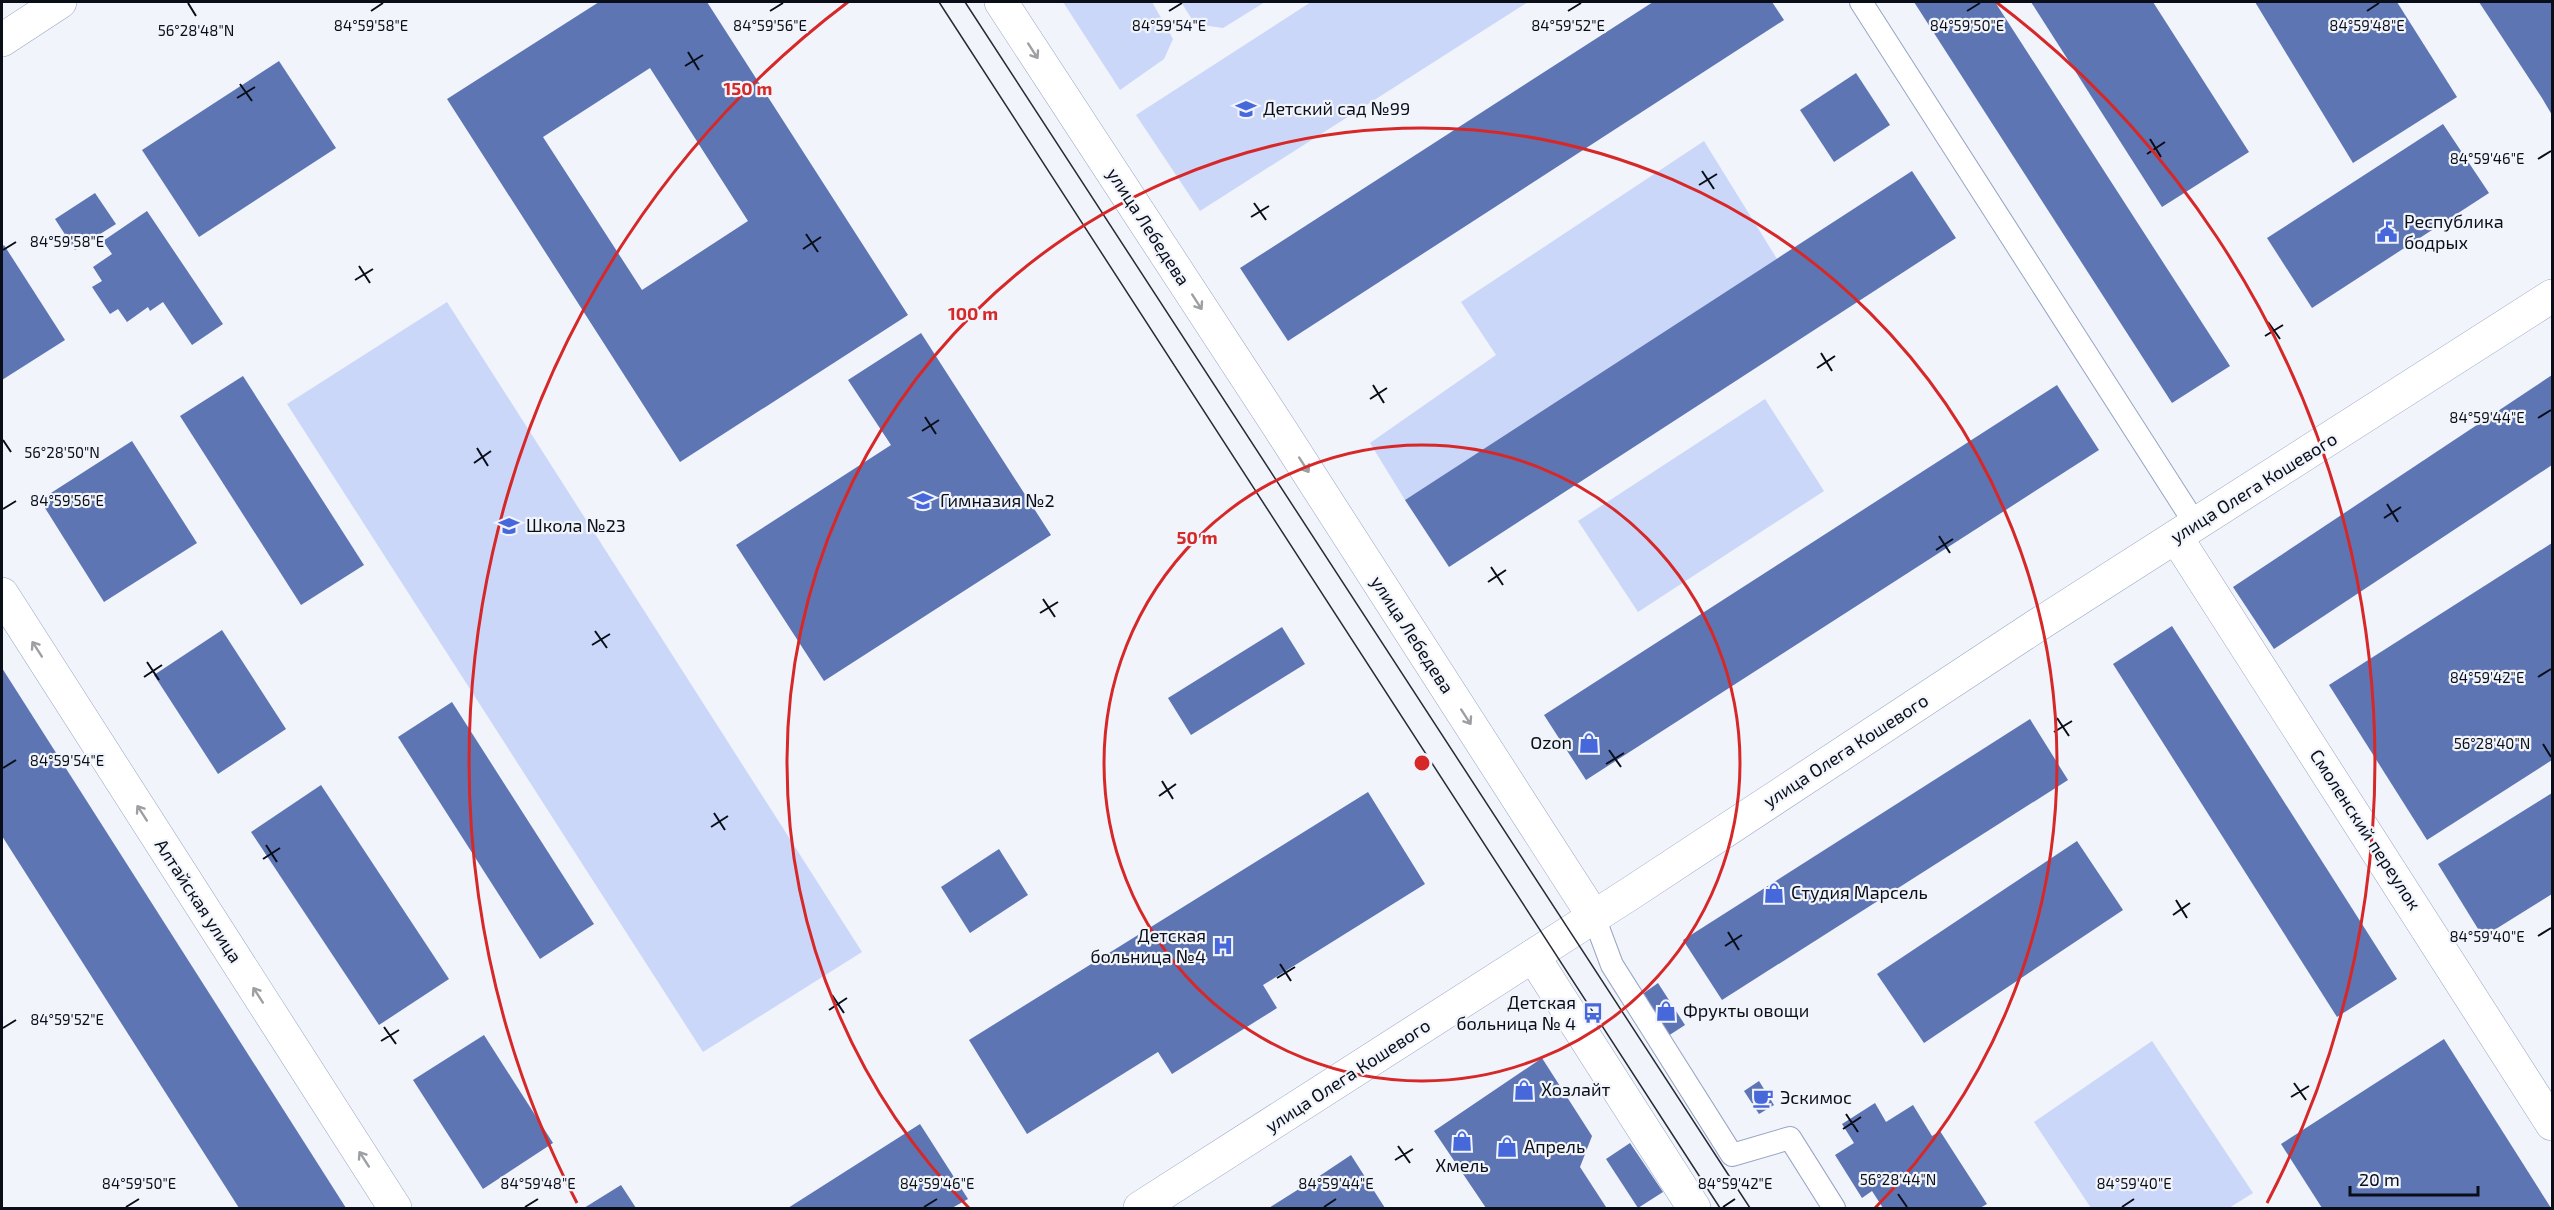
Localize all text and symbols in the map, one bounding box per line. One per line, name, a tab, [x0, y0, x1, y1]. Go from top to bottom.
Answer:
text: 84°59'58"E	[334, 16, 408, 34]
text: 84°59'56"E	[733, 16, 807, 34]
text: 84°59'54"E	[1132, 16, 1206, 34]
text: 84°59'52"E	[1531, 16, 1605, 34]
text: 84°59'50"E	[1930, 16, 2004, 34]
text: 84°59'48"E	[2329, 16, 2405, 34]
text: 56°28'48"N	[158, 21, 234, 39]
one-way arrow	[1027, 42, 1039, 58]
text: 150 m	[724, 77, 772, 99]
school or university icon: Детский сад №99	[1234, 97, 1258, 121]
place label: Детский сад №99	[1263, 97, 1410, 119]
text: 84°59'46"E	[2450, 149, 2524, 167]
street label: улица Лебедева	[1103, 164, 1195, 289]
place label: Республика бодрых	[2404, 210, 2504, 253]
public building icon: Республика бодрых	[2375, 220, 2399, 244]
text: 84°59'58"E	[30, 232, 104, 250]
one-way arrow	[1191, 293, 1203, 309]
text: 100 m	[948, 302, 998, 324]
text: 84°59'44"E	[2449, 408, 2525, 426]
street label: улица Олега Кошевого	[2166, 427, 2341, 547]
text: 56°28'50"N	[24, 443, 100, 461]
one-way arrow	[1298, 456, 1310, 473]
school or university icon: Гимназия №2	[911, 489, 935, 513]
place label: Гимназия №2	[940, 489, 1055, 511]
text: 84°59'56"E	[30, 491, 104, 509]
school or university icon: Школа №23	[497, 514, 521, 538]
place label: Школа №23	[526, 514, 626, 536]
text: 50 m	[1176, 526, 1218, 548]
street label: улица Лебедева	[1367, 572, 1459, 697]
one-way arrow	[30, 641, 42, 658]
text: 84°59'42"E	[2450, 668, 2524, 686]
street label: улица Олега Кошевого	[1759, 689, 1932, 812]
one-way arrow	[1459, 709, 1472, 726]
place label: Ozon	[1530, 731, 1572, 753]
shop icon: Ozon	[1577, 731, 1601, 755]
text: 56°28'40"N	[2454, 734, 2530, 752]
street label: Смоленский переулок	[2306, 745, 2426, 914]
text: 84°59'54"E	[30, 751, 104, 769]
centre of rings	[1412, 753, 1432, 773]
one-way arrow	[136, 805, 148, 822]
street label: Алтайская улица	[151, 834, 247, 966]
shop icon: Студия Марсель	[1762, 881, 1786, 905]
place label: Студия Марсель	[1791, 881, 1928, 903]
place label: Детская больница №4	[1090, 924, 1206, 967]
text: 84°59'40"E	[2449, 927, 2525, 945]
hospital icon: Детская больница №4	[1211, 934, 1235, 958]
one-way arrow	[252, 987, 264, 1004]
place label: Детская больница № 4	[1456, 991, 1576, 1034]
shop icon: Фрукты овощи	[1654, 999, 1678, 1023]
place label: Фрукты овощи	[1683, 999, 1809, 1021]
bus stop icon: Детская больница № 4	[1581, 1001, 1605, 1025]
text: 84°59'52"E	[30, 1010, 104, 1028]
street label: улица Олега Кошевого	[1261, 1014, 1434, 1137]
shop icon: Хозлайт	[1512, 1078, 1536, 1102]
place label: Хозлайт	[1541, 1078, 1611, 1100]
cafe icon: Эскимос	[1751, 1086, 1775, 1110]
place label: Эскимос	[1780, 1086, 1852, 1108]
shop icon: Хмель	[1450, 1129, 1474, 1153]
shop icon: Апрель	[1495, 1135, 1519, 1159]
place label: Апрель	[1524, 1135, 1585, 1157]
one-way arrow	[357, 1151, 369, 1168]
place label: Хмель	[1435, 1154, 1489, 1176]
scale bar	[2350, 1159, 2478, 1197]
text: 20 m	[2359, 1168, 2400, 1190]
text: 56°28'44"N	[1860, 1170, 1936, 1188]
text: 84°59'50"E	[102, 1174, 176, 1192]
text: 84°59'48"E	[500, 1174, 576, 1192]
text: 84°59'46"E	[900, 1174, 974, 1192]
text: 84°59'44"E	[1298, 1174, 1374, 1192]
text: 84°59'42"E	[1698, 1174, 1772, 1192]
text: 84°59'40"E	[2096, 1174, 2172, 1192]

